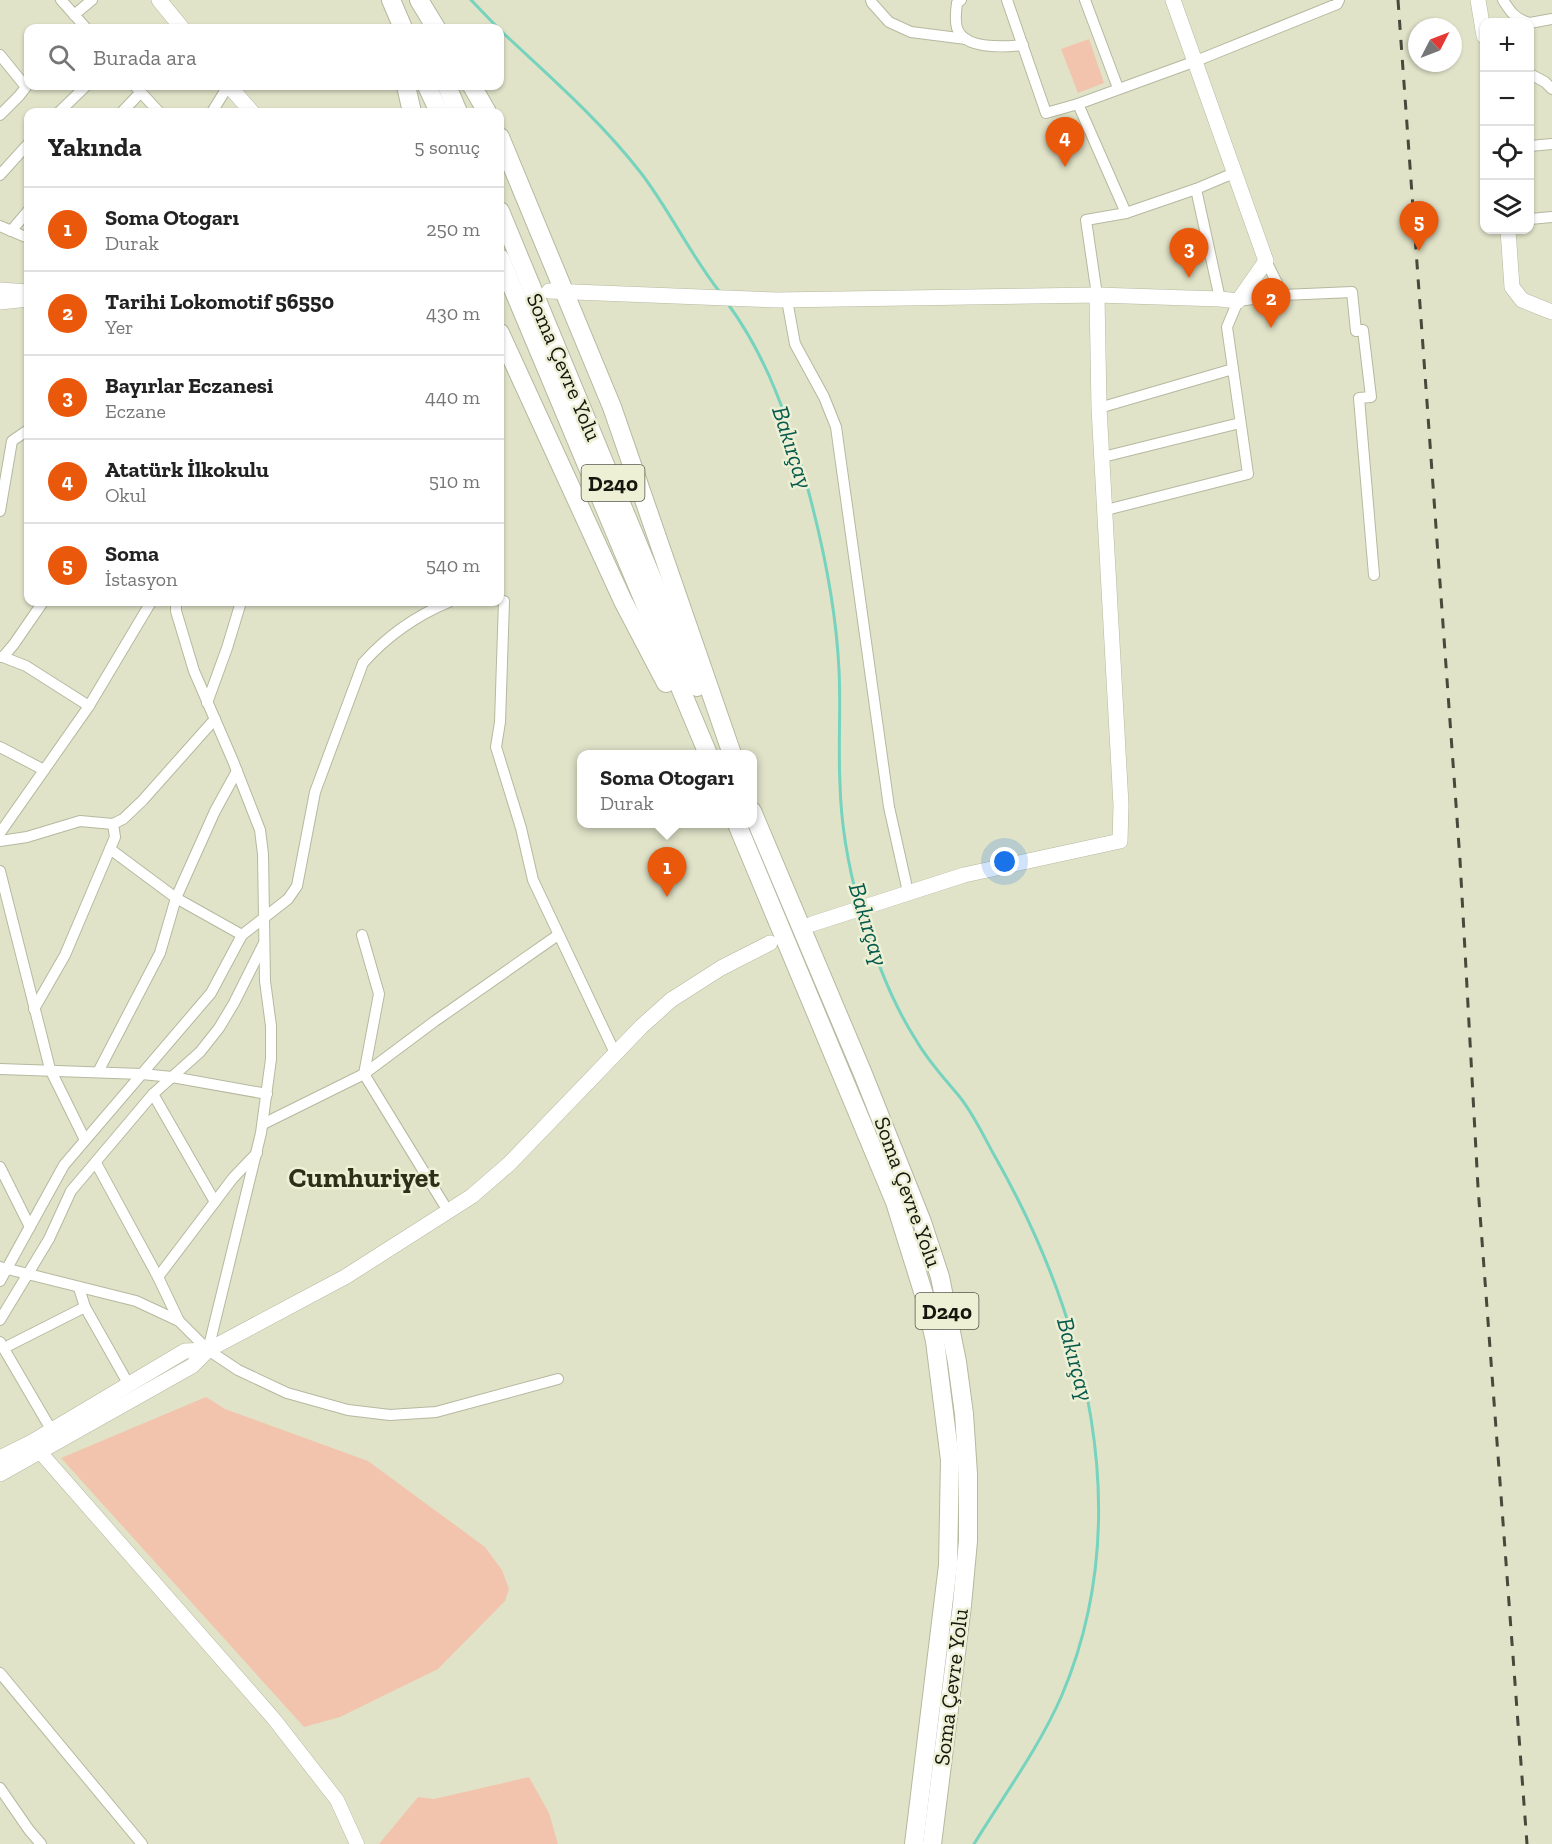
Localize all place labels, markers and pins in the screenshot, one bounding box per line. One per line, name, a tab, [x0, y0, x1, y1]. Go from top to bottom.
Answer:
pin: 4	[1046, 118, 1084, 167]
pin: 5	[1400, 202, 1438, 251]
pin: 3	[1170, 228, 1208, 278]
pin: 2	[1252, 278, 1290, 328]
pin: 1	[648, 848, 686, 897]

